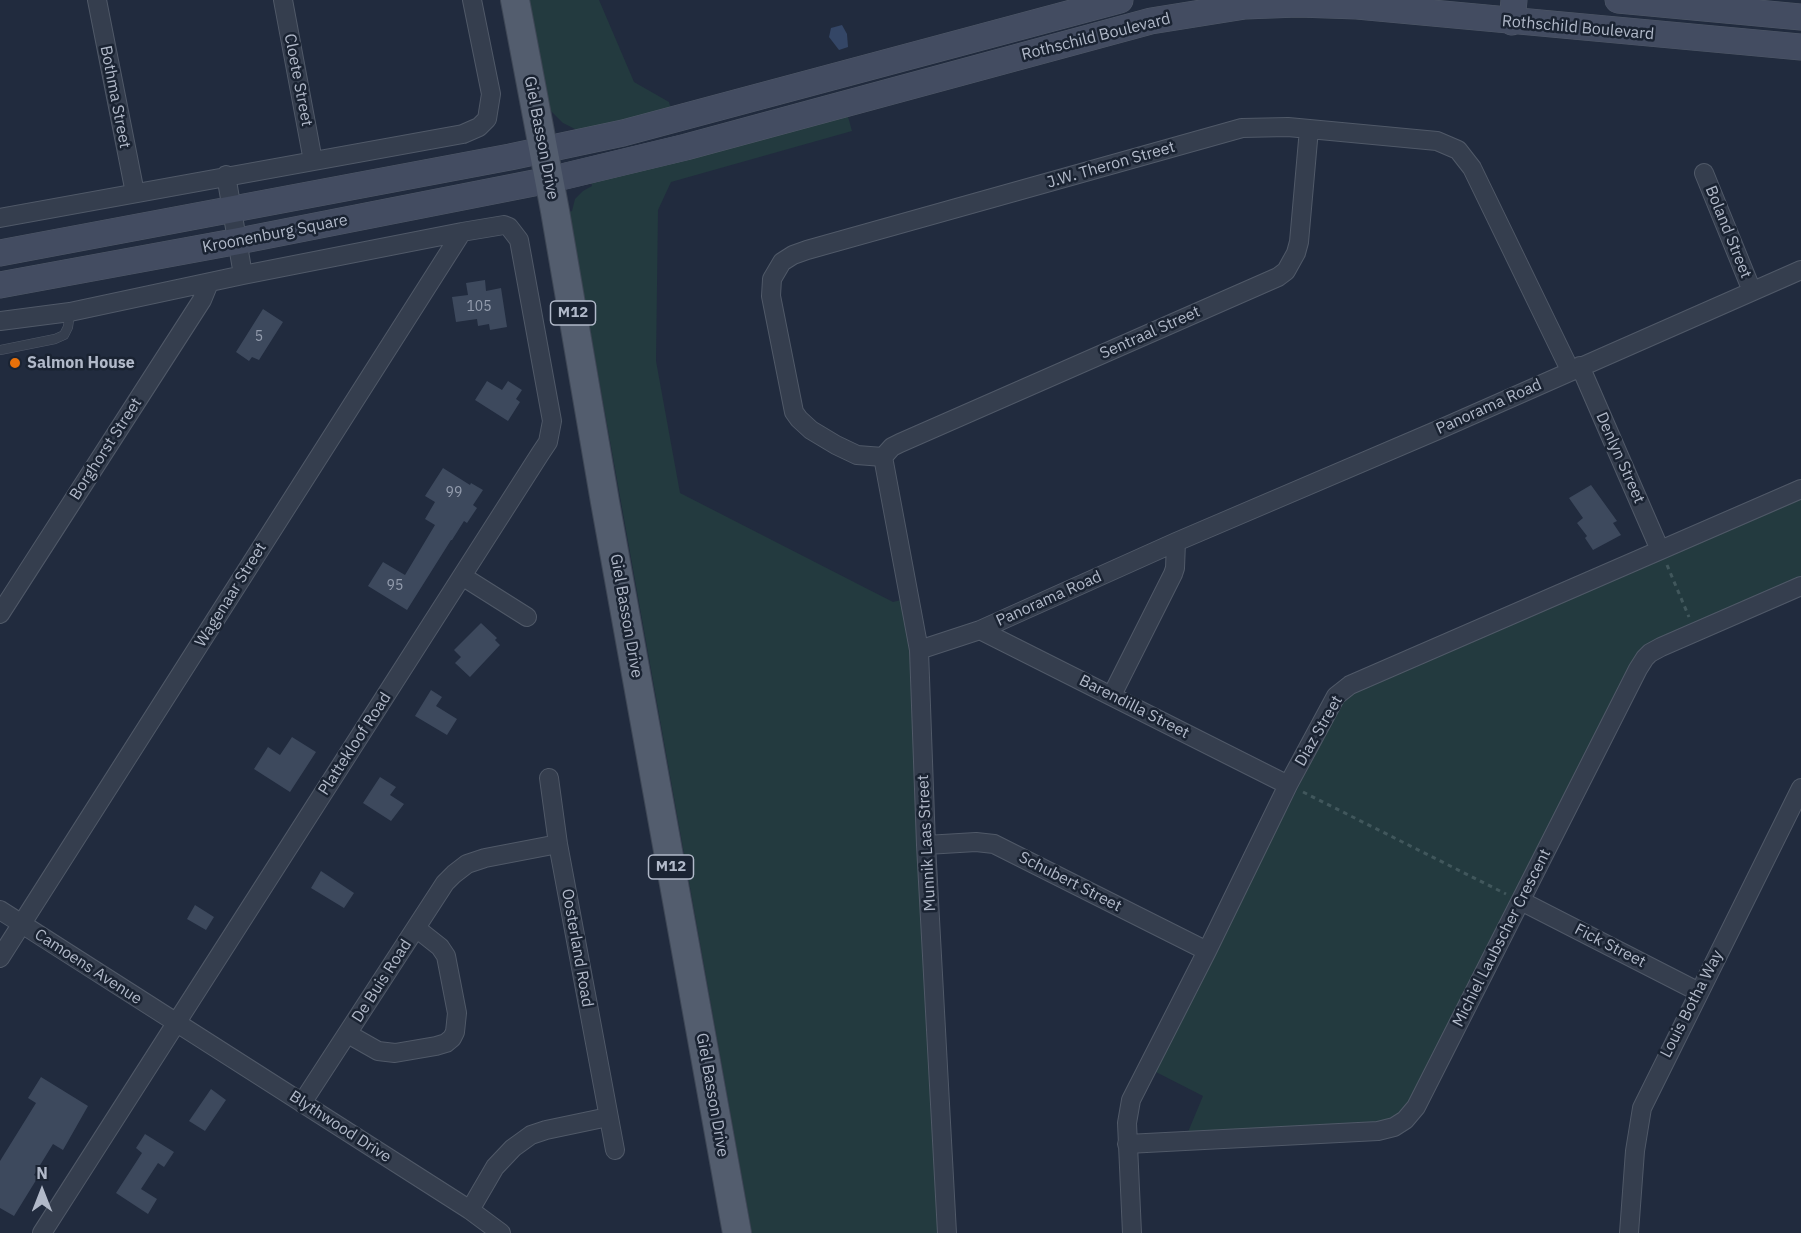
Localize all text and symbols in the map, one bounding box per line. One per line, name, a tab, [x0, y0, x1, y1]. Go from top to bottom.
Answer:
street label: Rothschild Boulevard	[1020, 9, 1172, 65]
street label: Rothschild Boulevard	[1501, 12, 1655, 44]
street label: Cloete Street	[280, 32, 316, 128]
street label: Bothma Street	[96, 44, 134, 150]
street label: Giel Basson Drive	[520, 75, 562, 201]
street label: J.W. Theron Street	[1045, 138, 1177, 192]
street label: Boland Street	[1701, 183, 1755, 281]
street label: Kroonenburg Square	[201, 211, 349, 257]
house number: 105	[466, 299, 492, 315]
road number: M12	[550, 301, 596, 325]
street label: Sentraal Street	[1097, 302, 1203, 364]
house number: 5	[255, 329, 263, 345]
place label: Salmon House	[27, 353, 135, 373]
marker: Salmon House	[8, 356, 22, 370]
street label: Panorama Road	[1433, 375, 1545, 439]
street label: Borghorst Street	[66, 394, 146, 504]
street label: Denlyn Street	[1591, 410, 1649, 506]
house number: 99	[446, 485, 462, 501]
street label: Wagenaar Street	[191, 539, 271, 651]
street label: Giel Basson Drive	[606, 553, 646, 679]
street label: Panorama Road	[993, 567, 1105, 631]
house number: 95	[387, 578, 403, 594]
street label: Barendilla Street	[1076, 671, 1192, 743]
street label: Plattekloof Road	[315, 689, 395, 799]
street label: Diaz Street	[1291, 692, 1347, 770]
street label: Munnik Laas Street	[914, 774, 940, 912]
street label: Michiel Laubscher Crescent	[1449, 846, 1555, 1030]
street label: Schubert Street	[1015, 848, 1125, 916]
road number: M12	[648, 855, 694, 879]
street label: Oosterland Road	[557, 887, 597, 1009]
street label: Fick Street	[1571, 920, 1649, 972]
street label: Camoens Avenue	[31, 925, 145, 1009]
street label: De Buis Road	[348, 936, 416, 1026]
street label: Louis Botha Way	[1657, 947, 1727, 1061]
street label: Giel Basson Drive	[692, 1032, 732, 1158]
street label: Blythwood Drive	[285, 1087, 395, 1167]
north arrow	[12, 1161, 72, 1221]
text: N	[36, 1163, 48, 1183]

